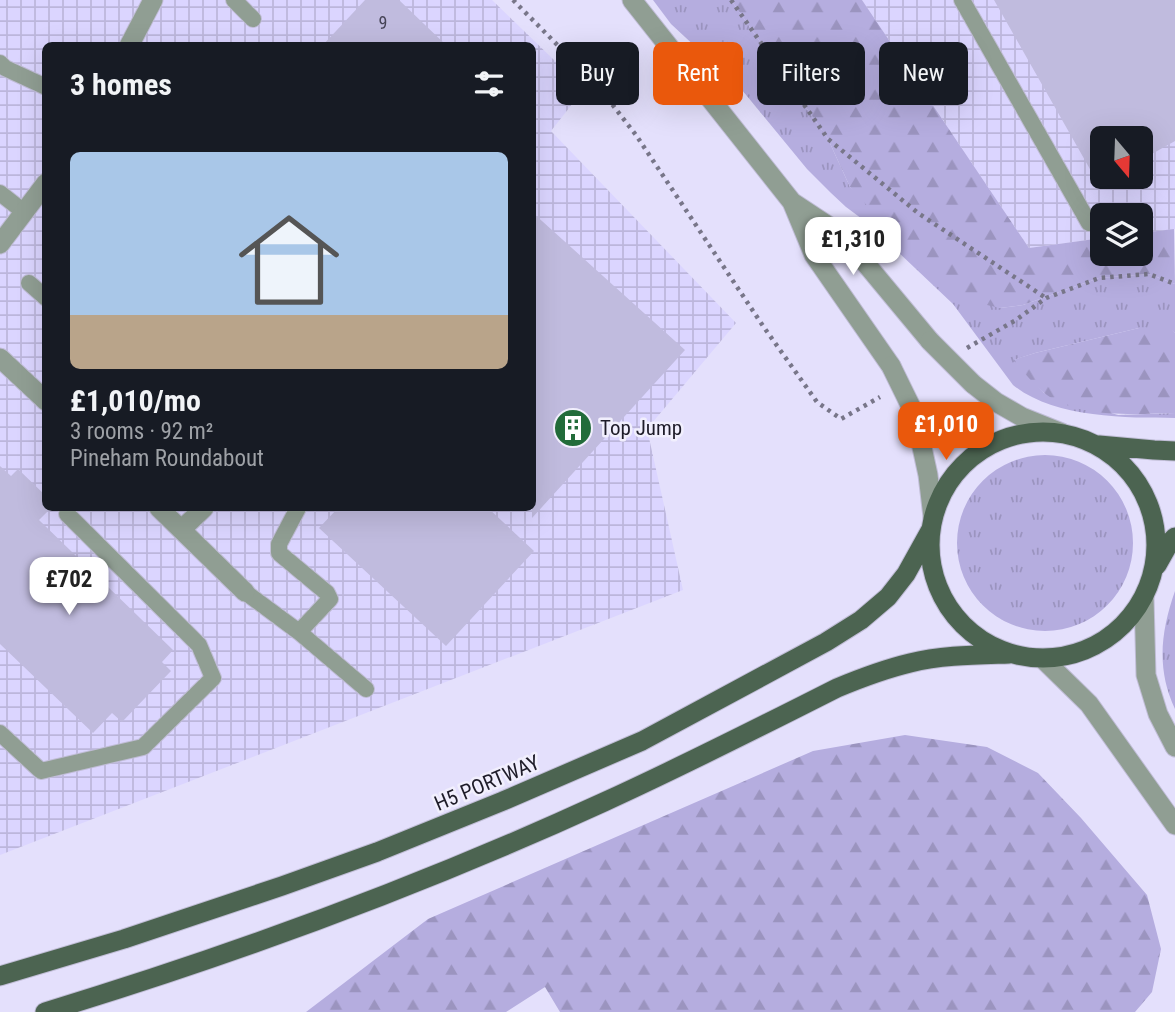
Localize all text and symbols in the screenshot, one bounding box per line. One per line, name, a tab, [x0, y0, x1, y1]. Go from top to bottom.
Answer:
house number: 9	[379, 12, 387, 33]
chip: Buy	[556, 42, 639, 105]
chip: Rent	[653, 42, 743, 105]
chip: Filters	[757, 42, 865, 105]
chip: New	[879, 42, 968, 105]
icon: filters	[470, 65, 508, 103]
text: 3 homes	[70, 67, 172, 102]
north arrow	[1090, 126, 1153, 189]
map controls	[1090, 126, 1153, 266]
icon: home	[226, 197, 352, 323]
button: layers	[1090, 203, 1153, 266]
pin: £1,310	[796, 218, 910, 277]
text: £1,310	[821, 226, 885, 253]
text: £1,010/mo	[70, 383, 201, 418]
pin: £1,010	[889, 402, 1003, 462]
building icon: Top Jump	[552, 407, 594, 449]
text: £1,010	[914, 411, 978, 438]
place label: Top Jump	[600, 416, 682, 440]
text: 3 rooms · 92 m²	[70, 418, 213, 445]
text: Pineham Roundabout	[70, 445, 264, 472]
pin: £702	[28, 558, 110, 617]
text: £702	[46, 566, 92, 593]
street label: H5 PORTWAY	[431, 750, 543, 816]

